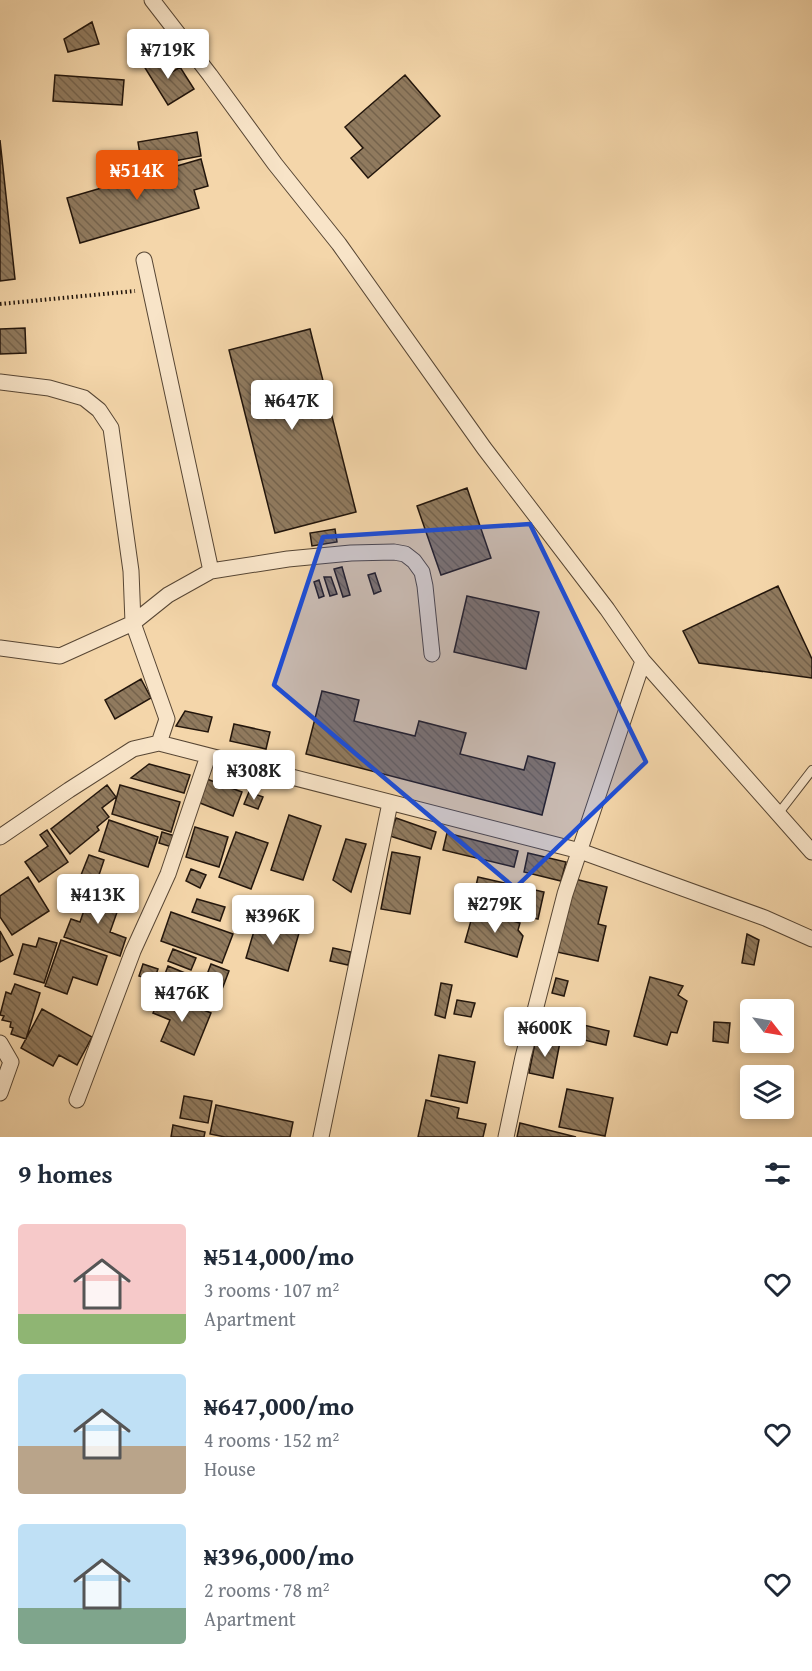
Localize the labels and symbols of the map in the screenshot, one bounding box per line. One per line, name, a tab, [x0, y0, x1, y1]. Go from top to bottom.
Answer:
pin: ₦719K	[126, 29, 210, 80]
pin: ₦514K	[95, 150, 179, 201]
pin: ₦647K	[250, 380, 334, 431]
pin: ₦308K	[212, 750, 296, 801]
pin: ₦413K	[56, 874, 140, 925]
pin: ₦279K	[453, 883, 537, 934]
pin: ₦396K	[231, 895, 315, 946]
pin: ₦476K	[140, 972, 224, 1023]
north arrow	[740, 999, 794, 1053]
pin: ₦600K	[503, 1007, 587, 1058]

